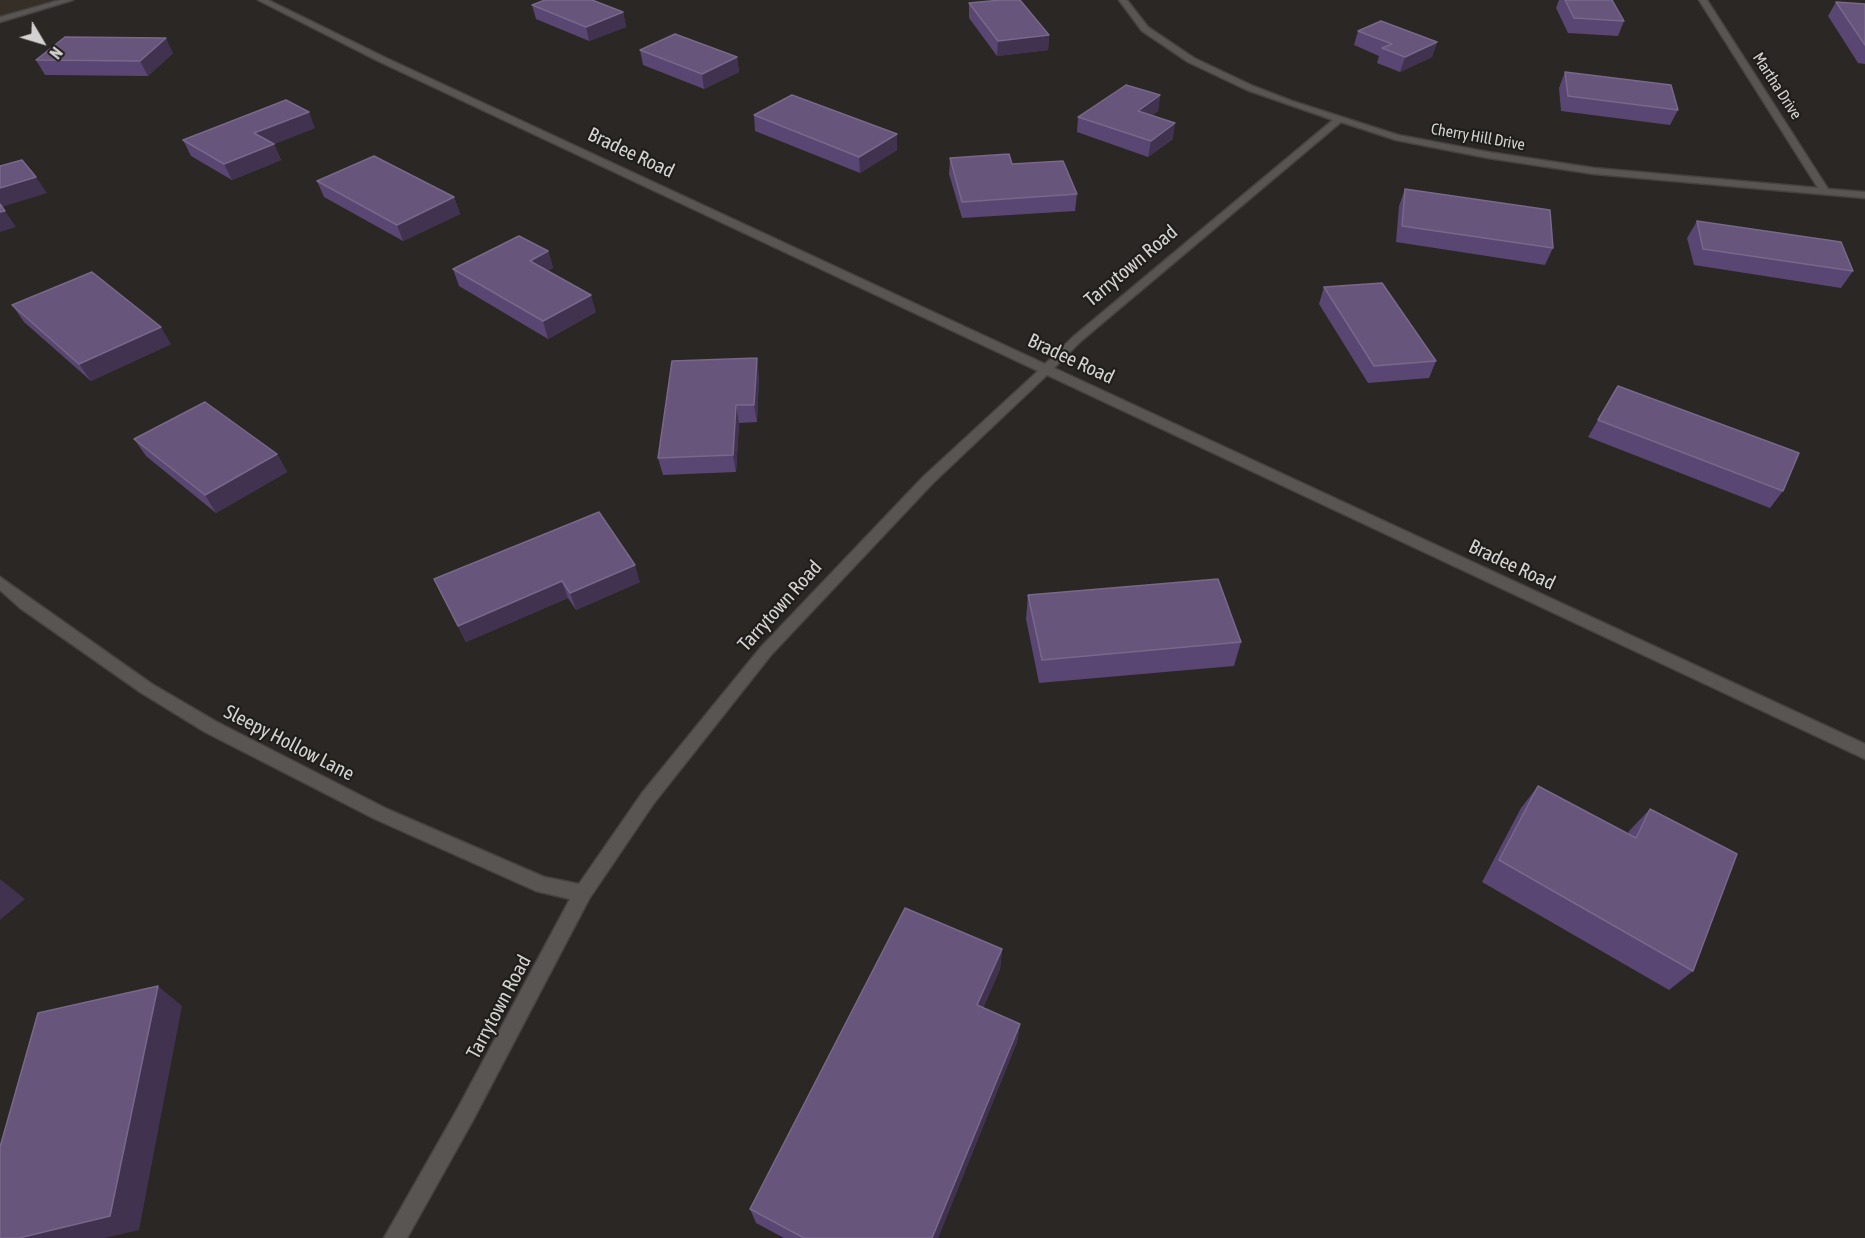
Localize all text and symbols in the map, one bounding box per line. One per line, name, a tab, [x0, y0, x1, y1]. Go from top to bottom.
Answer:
north arrow	[12, 12, 72, 72]
text: N	[46, 44, 66, 62]
street label: Martha Drive	[1748, 49, 1806, 123]
street label: Cherry Hill Drive	[1429, 119, 1527, 155]
street label: Bradee Road	[584, 123, 678, 183]
street label: Tarrytown Road	[1080, 220, 1182, 312]
street label: Bradee Road	[1024, 329, 1118, 389]
street label: Bradee Road	[1465, 535, 1559, 595]
street label: Tarrytown Road	[733, 556, 827, 656]
street label: Sleepy Hollow Lane	[220, 700, 358, 786]
street label: Tarrytown Road	[462, 951, 536, 1063]

